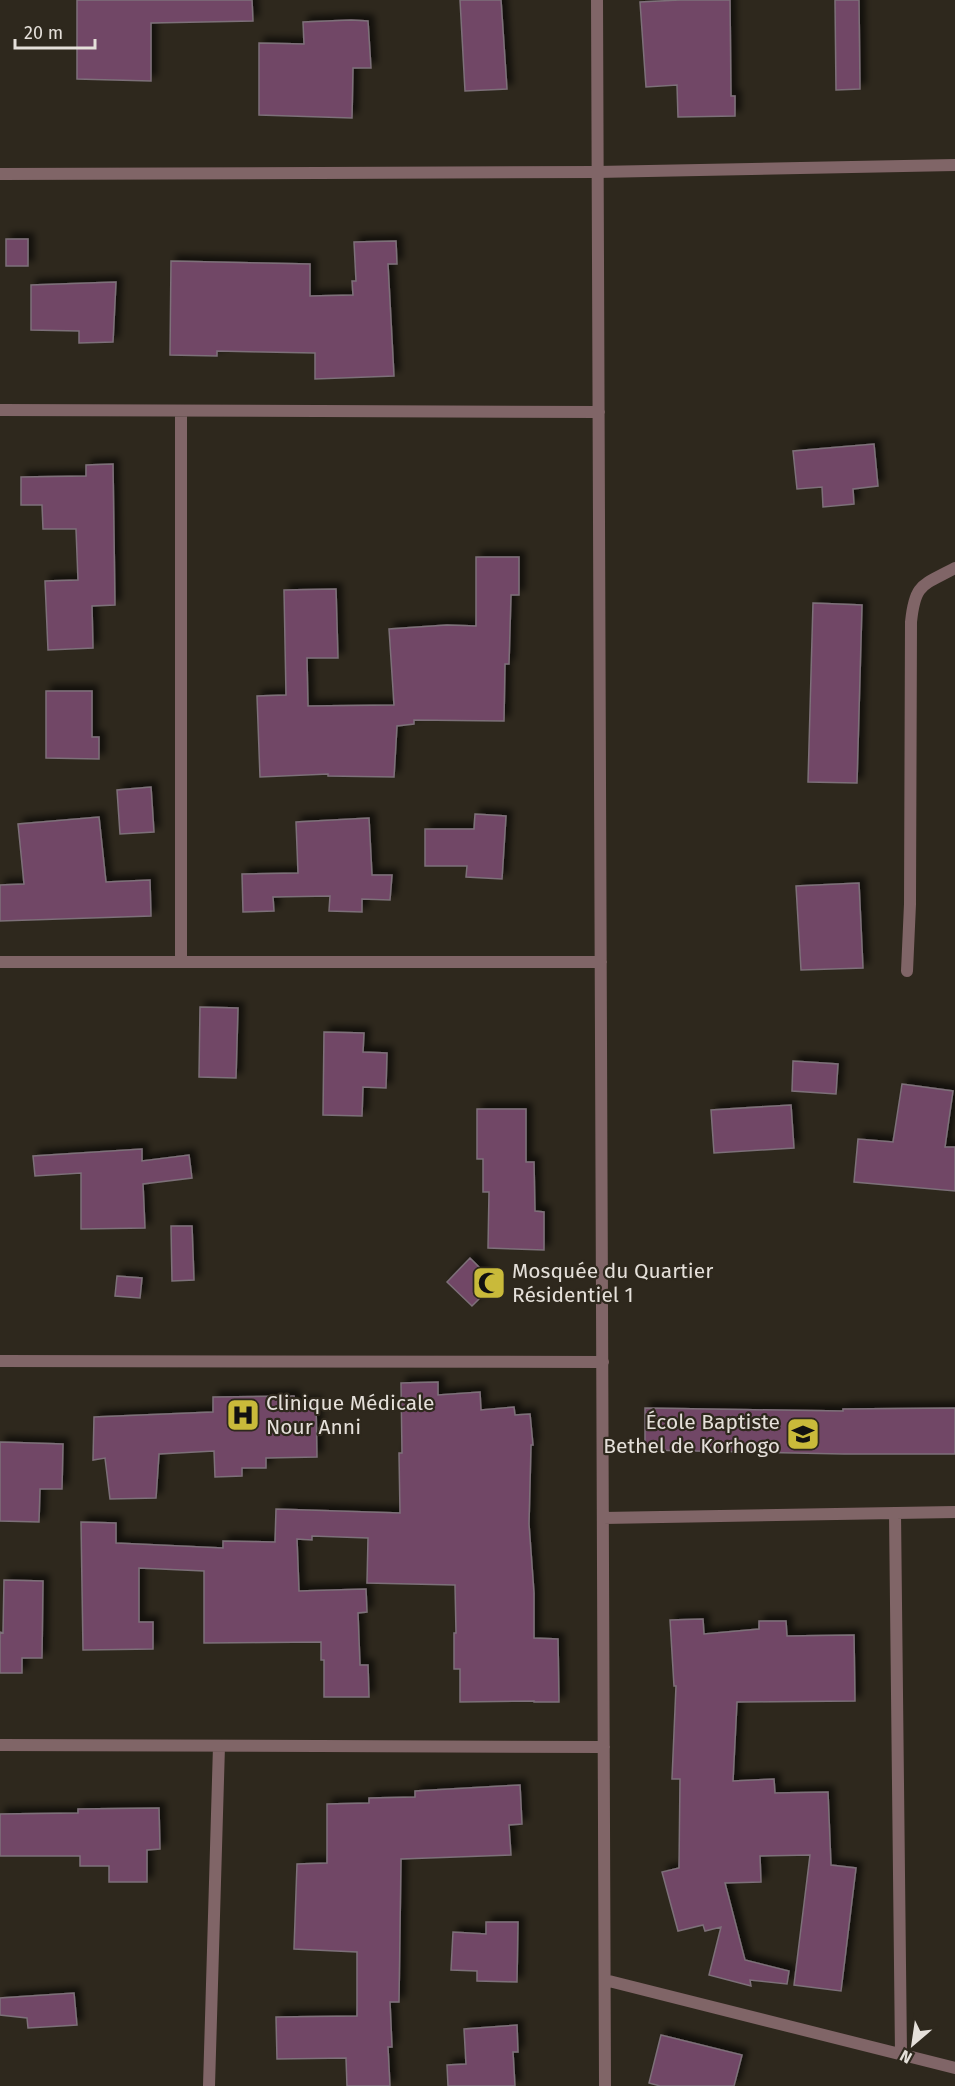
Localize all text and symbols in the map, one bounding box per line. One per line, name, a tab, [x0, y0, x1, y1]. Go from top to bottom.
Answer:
scale bar	[15, 12, 94, 50]
text: 20 m	[24, 22, 63, 44]
place label: Mosquée du Quartier Résidentiel 1	[512, 1258, 713, 1308]
mosque icon: Mosquée du Quartier Résidentiel 1	[471, 1265, 507, 1301]
place label: Clinique Médicale Nour Anni	[266, 1390, 434, 1440]
hospital icon: Clinique Médicale Nour Anni	[225, 1397, 261, 1433]
place label: École Baptiste Bethel de Korhogo	[603, 1409, 780, 1459]
school or university icon: École Baptiste Bethel de Korhogo	[785, 1416, 821, 1452]
north arrow	[883, 2014, 943, 2074]
text: N	[897, 2046, 915, 2068]

